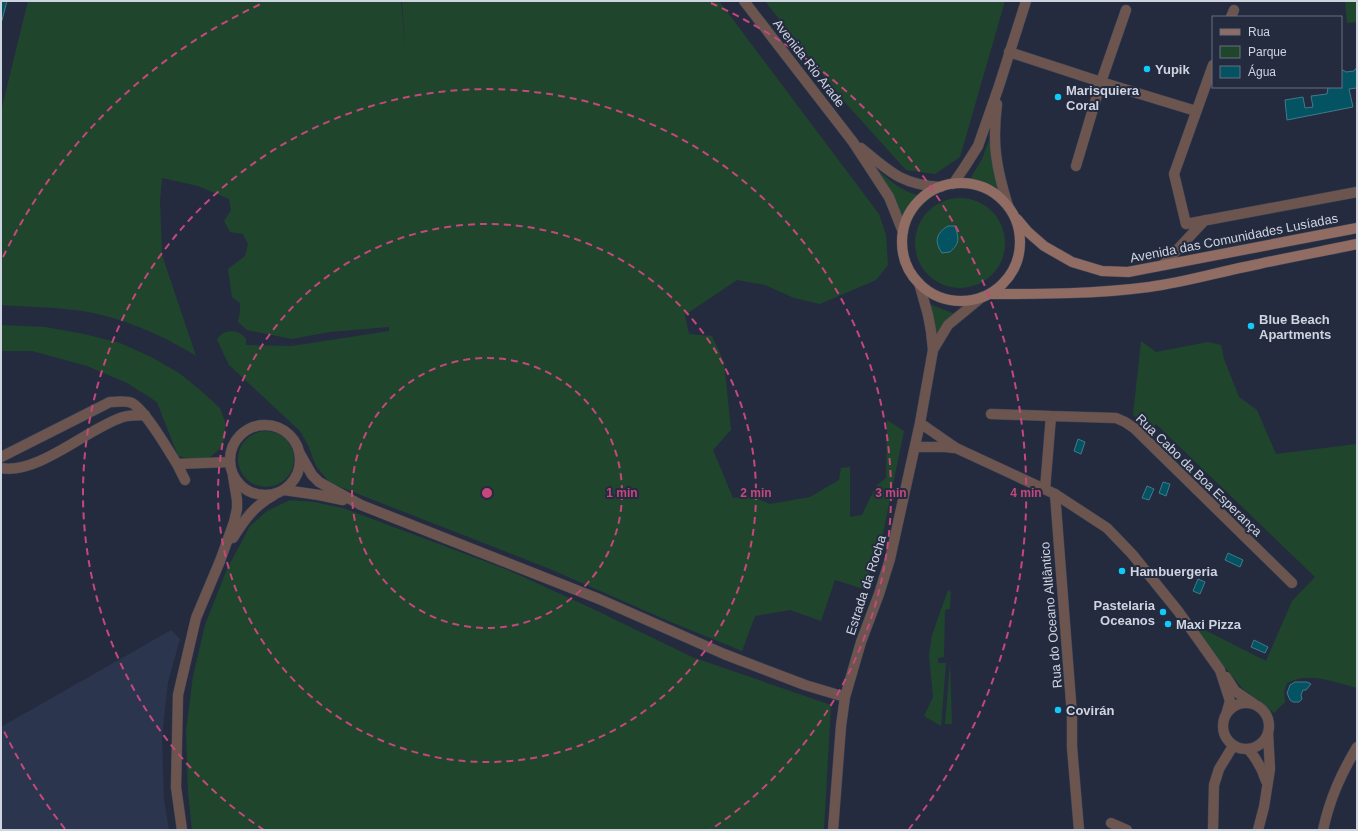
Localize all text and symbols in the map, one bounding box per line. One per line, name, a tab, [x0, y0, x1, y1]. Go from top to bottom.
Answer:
street label: Avenida Rio Arade	[770, 16, 848, 110]
legend	[1212, 16, 1342, 88]
text: Rua	[1248, 25, 1270, 39]
text: Parque	[1248, 45, 1287, 59]
place label: Yupik	[1155, 62, 1190, 77]
marker: Yupik	[1142, 64, 1152, 74]
text: Água	[1248, 64, 1276, 79]
place label: Marisquiera Coral	[1066, 83, 1140, 113]
marker: Marisquiera Coral	[1053, 92, 1063, 102]
street label: Avenida das Comunidades Lusíadas	[1129, 210, 1340, 266]
place label: Blue Beach Apartments	[1259, 312, 1331, 342]
marker: Blue Beach Apartments	[1246, 321, 1256, 331]
street label: Rua Cabo da Boa Esperança	[1133, 411, 1266, 540]
centre of rings	[480, 486, 494, 500]
text: 1 min	[606, 486, 638, 500]
text: 2 min	[740, 486, 772, 500]
text: 3 min	[875, 486, 907, 500]
text: 4 min	[1010, 486, 1042, 500]
street label: Estrada da Rocha	[843, 532, 889, 637]
street label: Rua do Oceano Altlântico	[1037, 541, 1065, 689]
place label: Hambuergeria	[1130, 564, 1218, 579]
marker: Hambuergeria	[1117, 566, 1127, 576]
place label: Pastelaria Oceanos	[1094, 598, 1156, 628]
marker: Pastelaria Oceanos	[1158, 607, 1168, 617]
place label: Maxi Pizza	[1176, 617, 1242, 632]
marker: Maxi Pizza	[1163, 619, 1173, 629]
place label: Covirán	[1066, 703, 1114, 718]
marker: Covirán	[1053, 705, 1063, 715]

